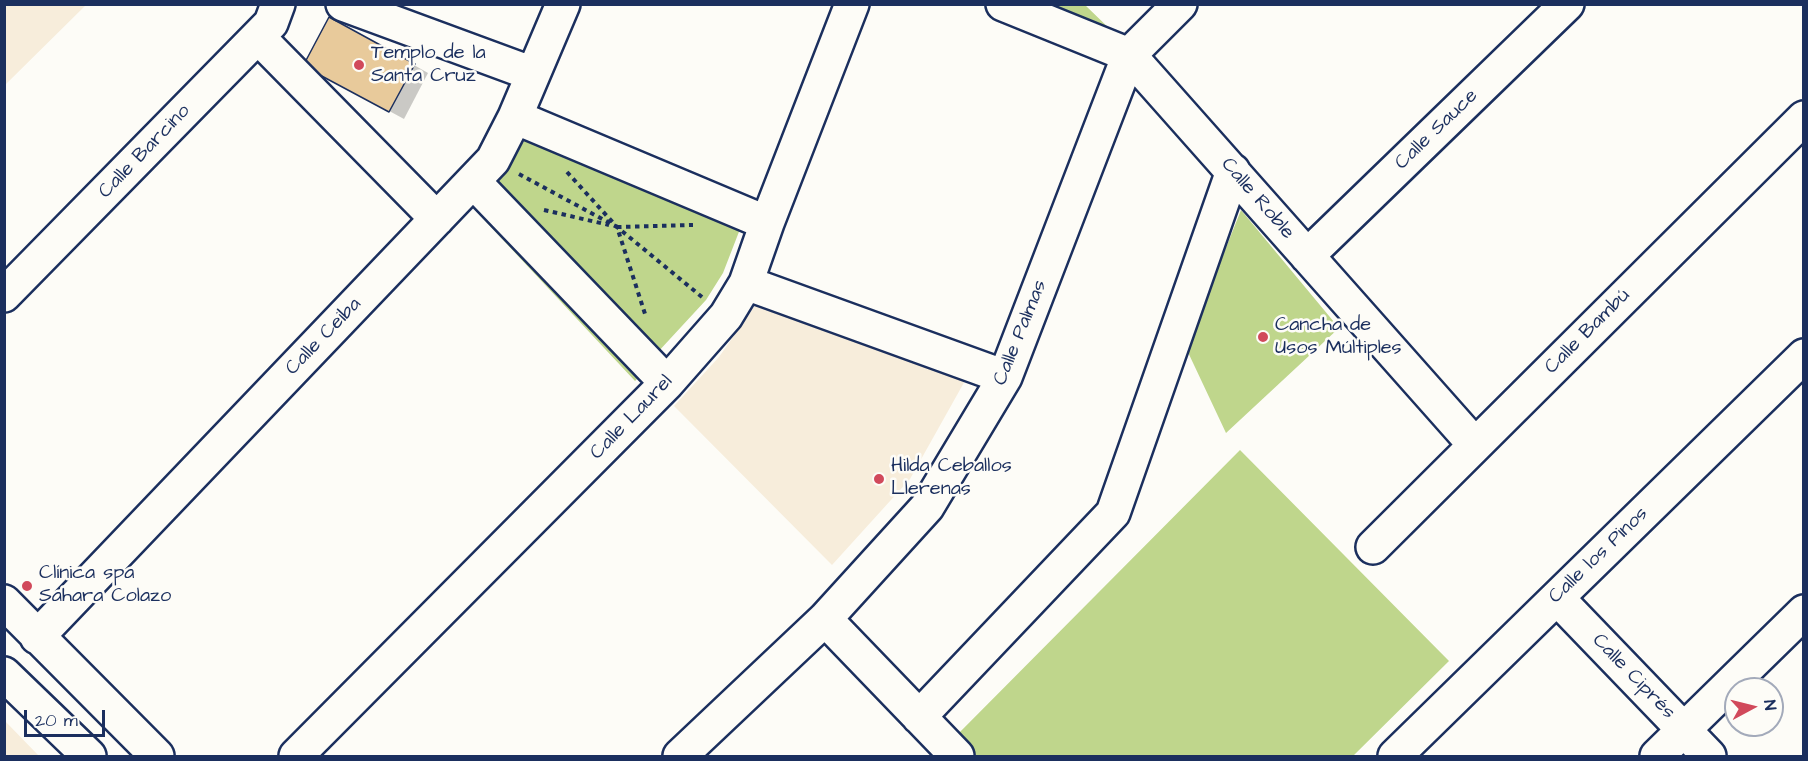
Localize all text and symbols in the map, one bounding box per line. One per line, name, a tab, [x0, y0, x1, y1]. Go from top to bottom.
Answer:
place label: Templo de la Santa Cruz	[371, 42, 486, 89]
marker: Templo de la Santa Cruz	[352, 58, 366, 72]
street label: Calle Sauce	[1390, 85, 1484, 175]
street label: Calle Barcino	[94, 100, 196, 204]
street label: Calle Roble	[1215, 153, 1299, 245]
street label: Calle Palmas	[989, 277, 1053, 389]
street label: Calle Bambú	[1540, 284, 1636, 380]
street label: Calle Ceiba	[281, 293, 367, 381]
place label: Cancha de Usos Múltiples	[1275, 314, 1402, 361]
marker: Cancha de Usos Múltiples	[1256, 330, 1270, 344]
street label: Calle Laurel	[586, 371, 678, 465]
place label: Hilda Ceballos Llerenas	[891, 455, 1012, 502]
marker: Hilda Ceballos Llerenas	[872, 472, 886, 486]
street label: Calle los Pinos	[1544, 503, 1654, 609]
place label: Clínica spa Sahara Colazo	[39, 562, 171, 609]
marker: Clínica spa Sahara Colazo	[20, 579, 34, 593]
street label: Calle Ciprés	[1586, 629, 1680, 725]
north arrow	[1724, 677, 1784, 737]
scale bar	[27, 698, 108, 736]
text: N	[1758, 699, 1781, 711]
text: 20 m	[35, 708, 78, 733]

